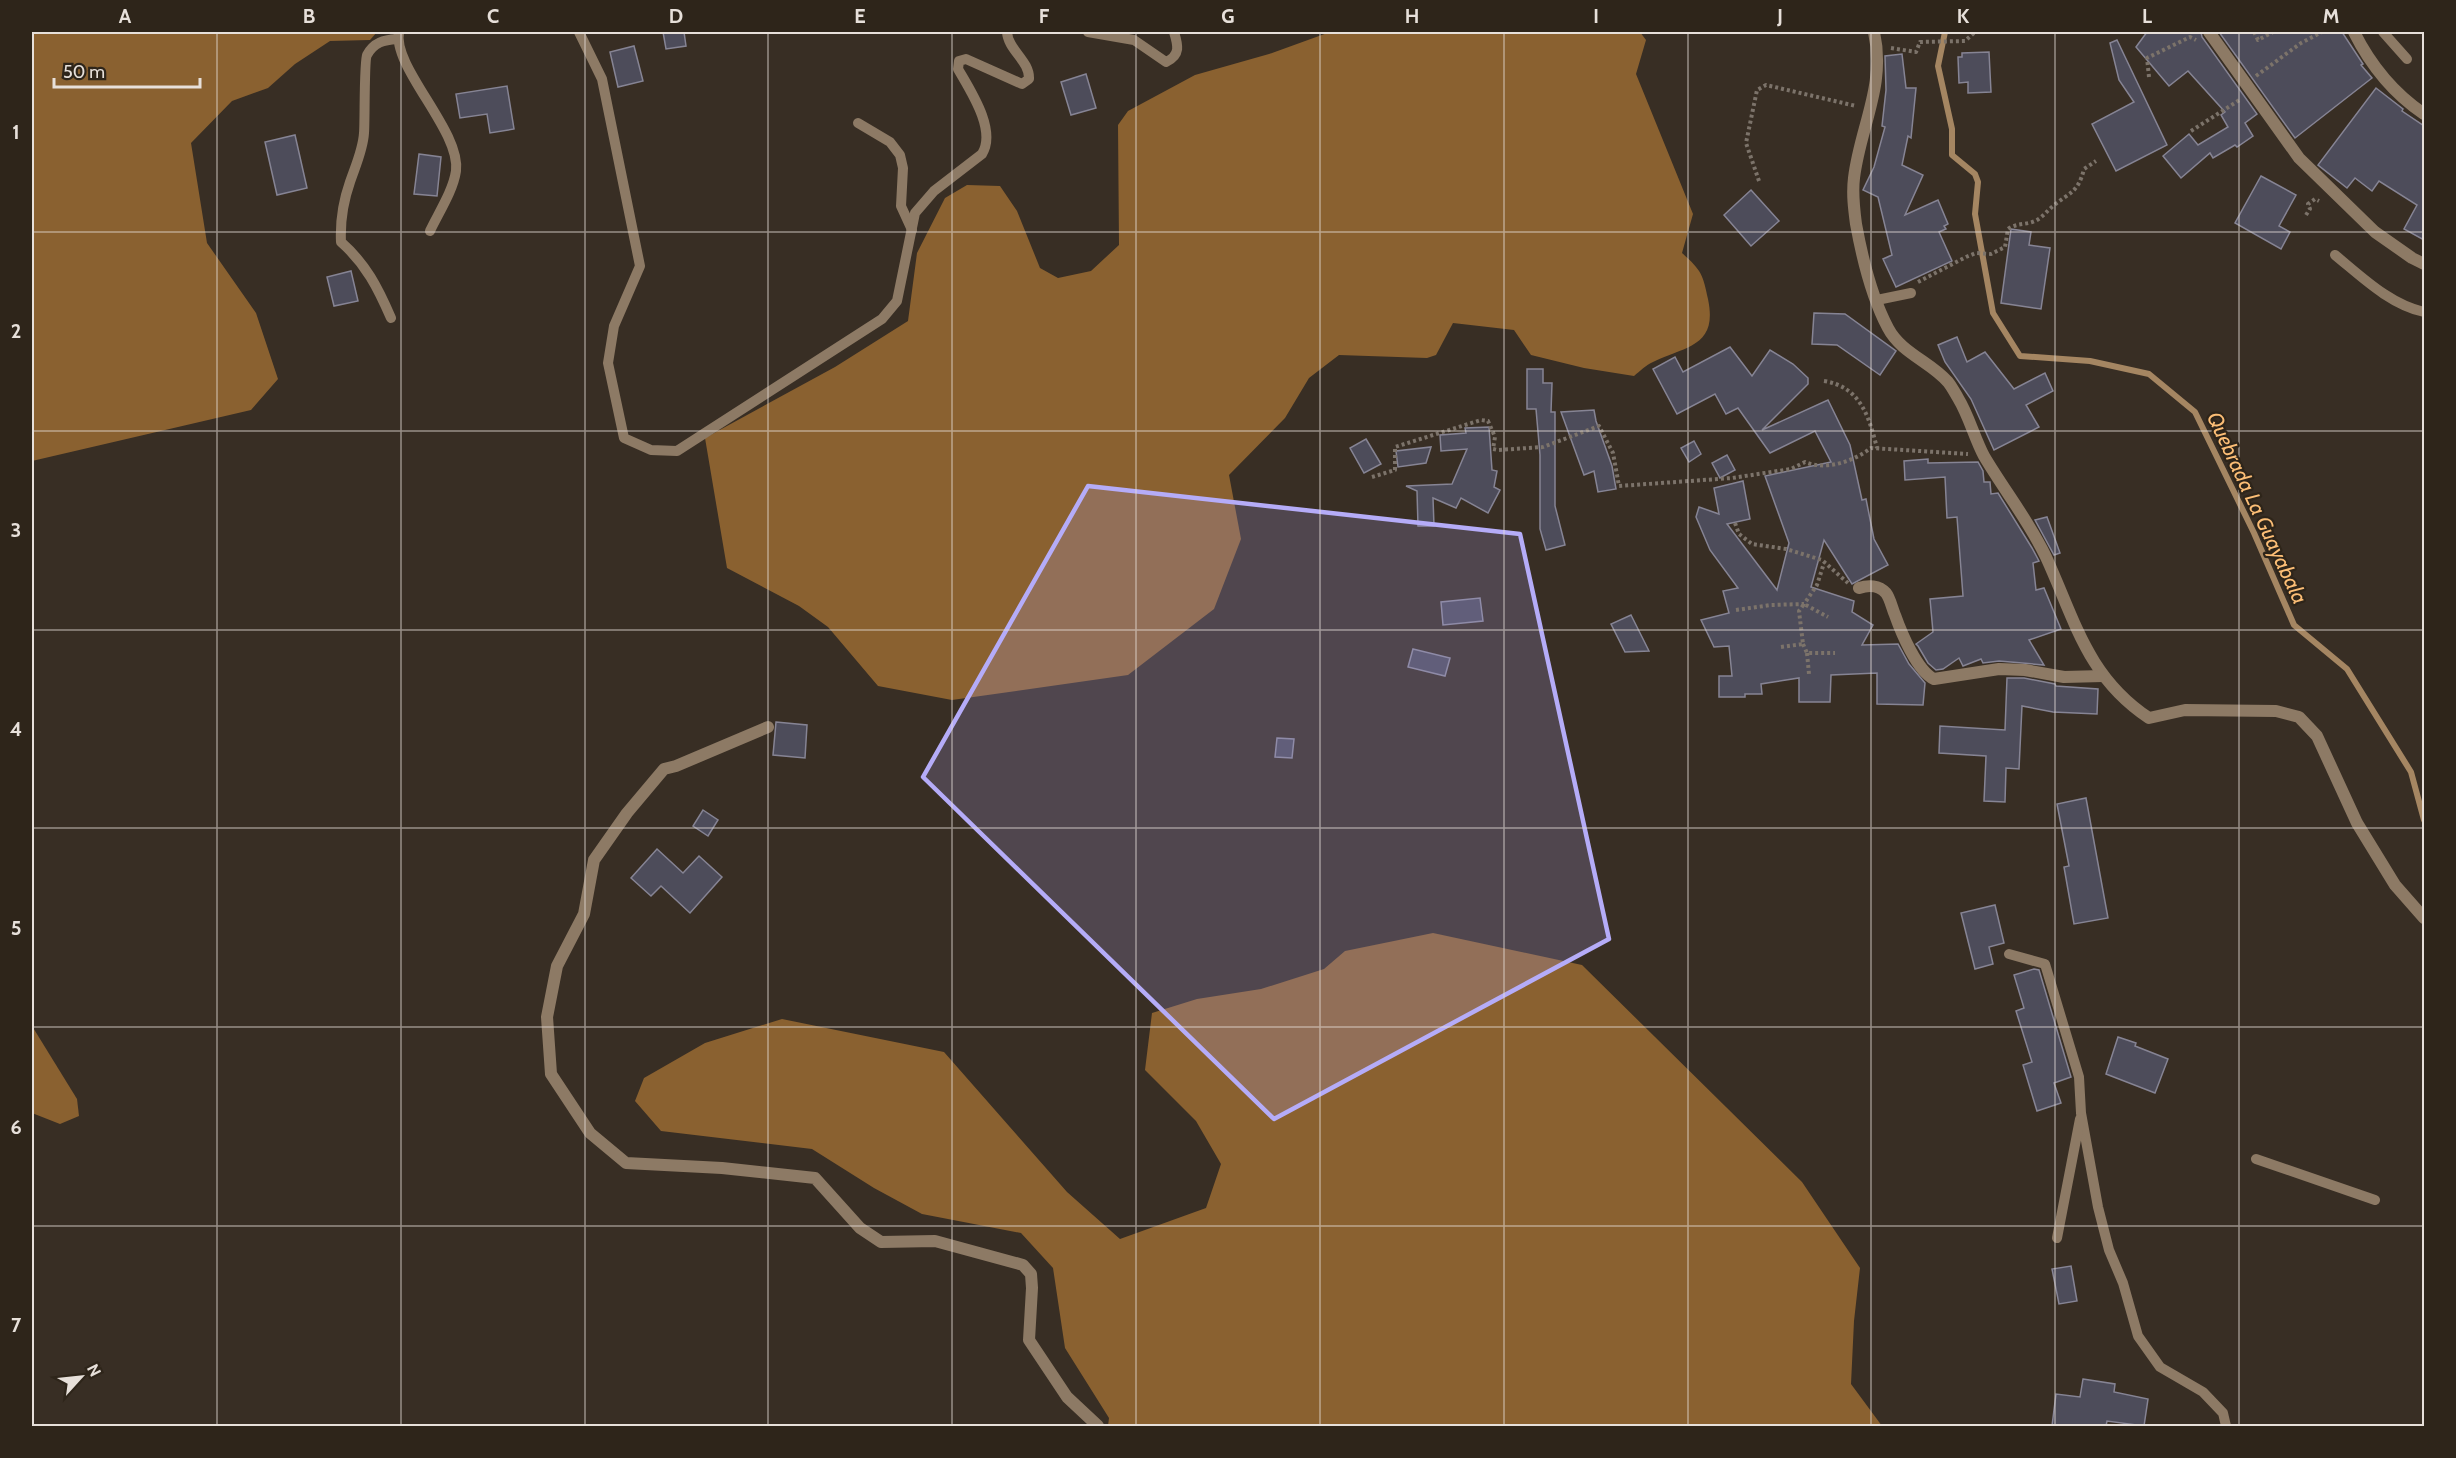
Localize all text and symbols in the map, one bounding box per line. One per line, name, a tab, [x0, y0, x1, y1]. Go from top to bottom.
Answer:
text: A	[119, 4, 132, 28]
text: B	[303, 4, 315, 28]
text: C	[487, 4, 499, 28]
text: D	[669, 4, 683, 28]
text: E	[854, 4, 866, 28]
text: F	[1039, 4, 1050, 28]
text: G	[1221, 4, 1235, 28]
text: H	[1405, 4, 1419, 28]
text: I	[1593, 4, 1599, 28]
text: J	[1776, 4, 1783, 28]
text: K	[1957, 4, 1970, 28]
text: L	[2142, 4, 2152, 28]
text: M	[2323, 4, 2339, 28]
scale bar	[54, 51, 200, 89]
text: 50 m	[63, 61, 105, 83]
text: 1	[12, 120, 20, 144]
text: 2	[11, 319, 21, 343]
water label: Quebrada La Guayabala	[2202, 408, 2313, 608]
text: 3	[11, 518, 21, 542]
text: 4	[10, 717, 22, 741]
text: 5	[11, 916, 21, 940]
text: 6	[10, 1115, 22, 1139]
text: 7	[11, 1313, 22, 1337]
north arrow	[51, 1347, 111, 1407]
text: N	[83, 1361, 105, 1380]

